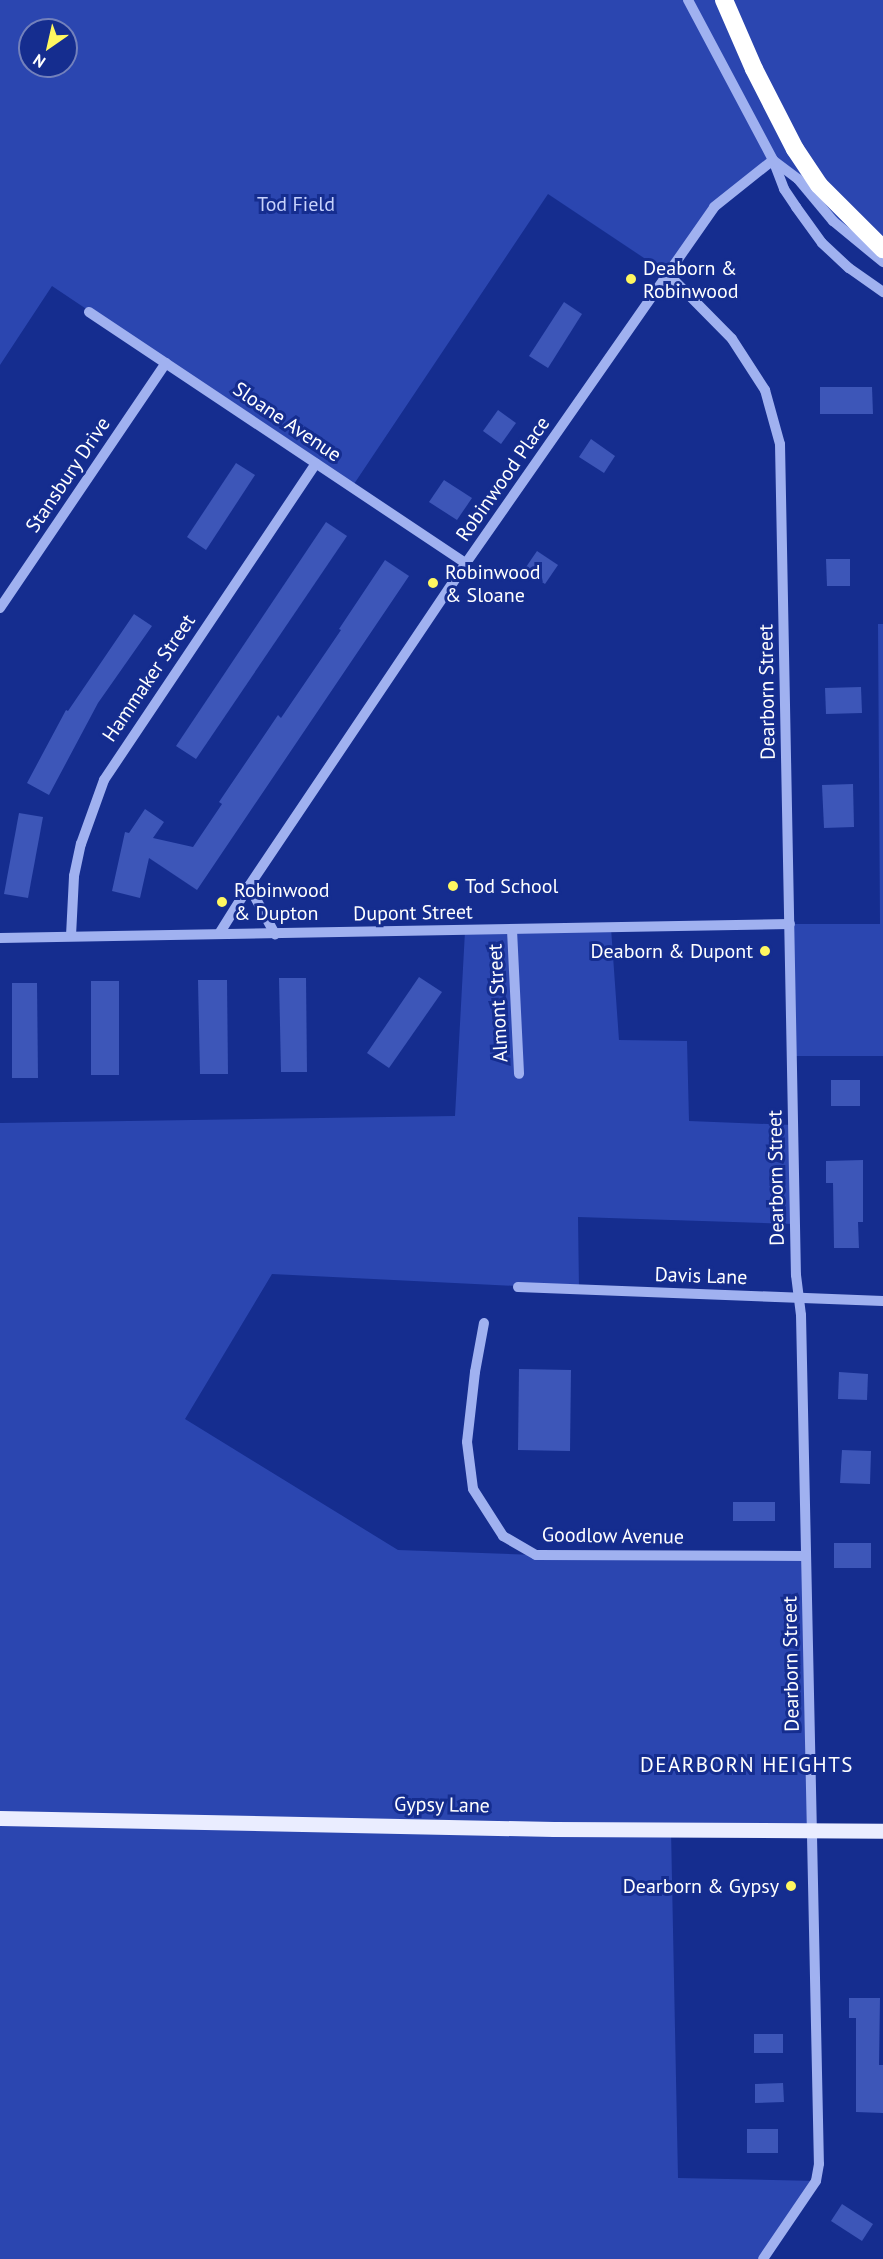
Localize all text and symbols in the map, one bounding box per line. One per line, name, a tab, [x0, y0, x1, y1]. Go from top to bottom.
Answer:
north arrow	[18, 18, 78, 78]
text: N	[29, 50, 49, 72]
park label: Tod Field	[257, 192, 335, 216]
place label: Deaborn & Robinwood	[643, 256, 738, 303]
marker: Deaborn & Robinwood	[624, 272, 638, 286]
street label: Sloane Avenue	[228, 377, 346, 467]
street label: Robinwood Place	[451, 412, 555, 546]
street label: Stansbury Drive	[20, 413, 116, 537]
place label: Robinwood & Sloane	[445, 560, 540, 607]
marker: Robinwood & Sloane	[426, 576, 440, 590]
street label: Hammaker Street	[98, 610, 200, 746]
street label: Dearborn Street	[754, 624, 780, 760]
place label: Tod School	[465, 874, 558, 898]
place label: Robinwood & Dupton	[234, 879, 329, 926]
marker: Tod School	[446, 879, 460, 893]
marker: Robinwood & Dupton	[215, 895, 229, 909]
street label: Dupont Street	[353, 900, 473, 926]
place label: Deaborn & Dupont	[591, 939, 753, 963]
street label: Almont Street	[483, 943, 513, 1063]
marker: Deaborn & Dupont	[758, 944, 772, 958]
street label: Dearborn Street	[763, 1110, 789, 1246]
street label: Davis Lane	[654, 1262, 748, 1290]
street label: Goodlow Avenue	[541, 1523, 685, 1549]
street label: Dearborn Street	[778, 1596, 804, 1732]
district label: DEARBORN HEIGHTS	[640, 1752, 854, 1778]
street label: Gypsy Lane	[394, 1792, 490, 1818]
place label: Dearborn & Gypsy	[623, 1874, 779, 1898]
marker: Dearborn & Gypsy	[784, 1879, 798, 1893]

